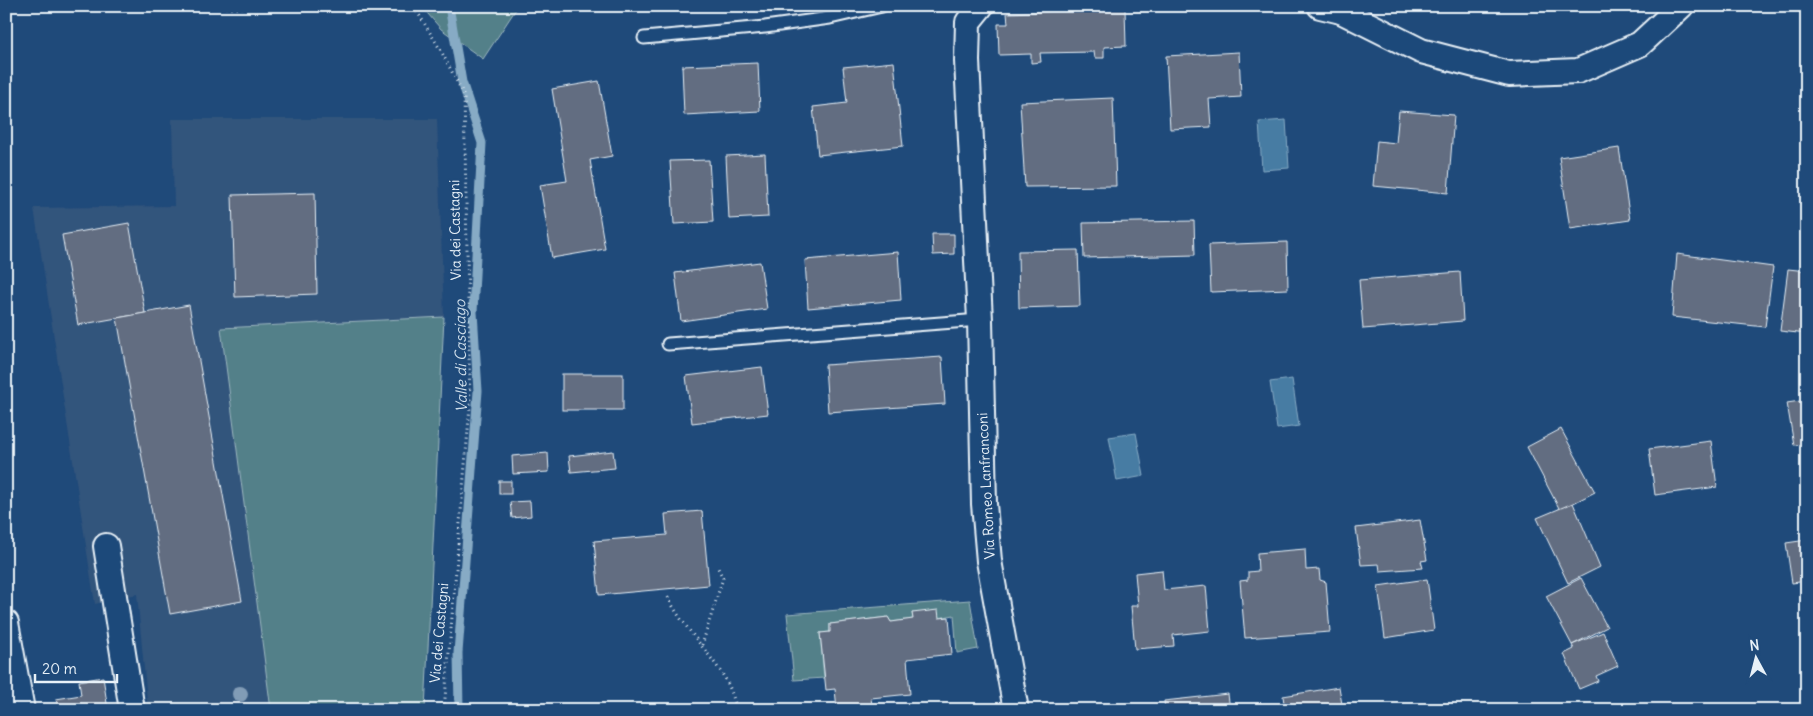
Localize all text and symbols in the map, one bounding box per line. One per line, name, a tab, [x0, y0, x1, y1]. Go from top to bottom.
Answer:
street label: Via dei Castagni	[445, 180, 465, 280]
water label: Valle di Casciago	[450, 298, 471, 413]
street label: Via Romeo Lanfranconi	[973, 412, 999, 560]
street label: Via dei Castagni	[426, 582, 452, 684]
north arrow	[1730, 634, 1780, 684]
text: N	[1749, 636, 1760, 655]
scale bar	[35, 651, 118, 683]
text: 20 m	[42, 659, 77, 678]

